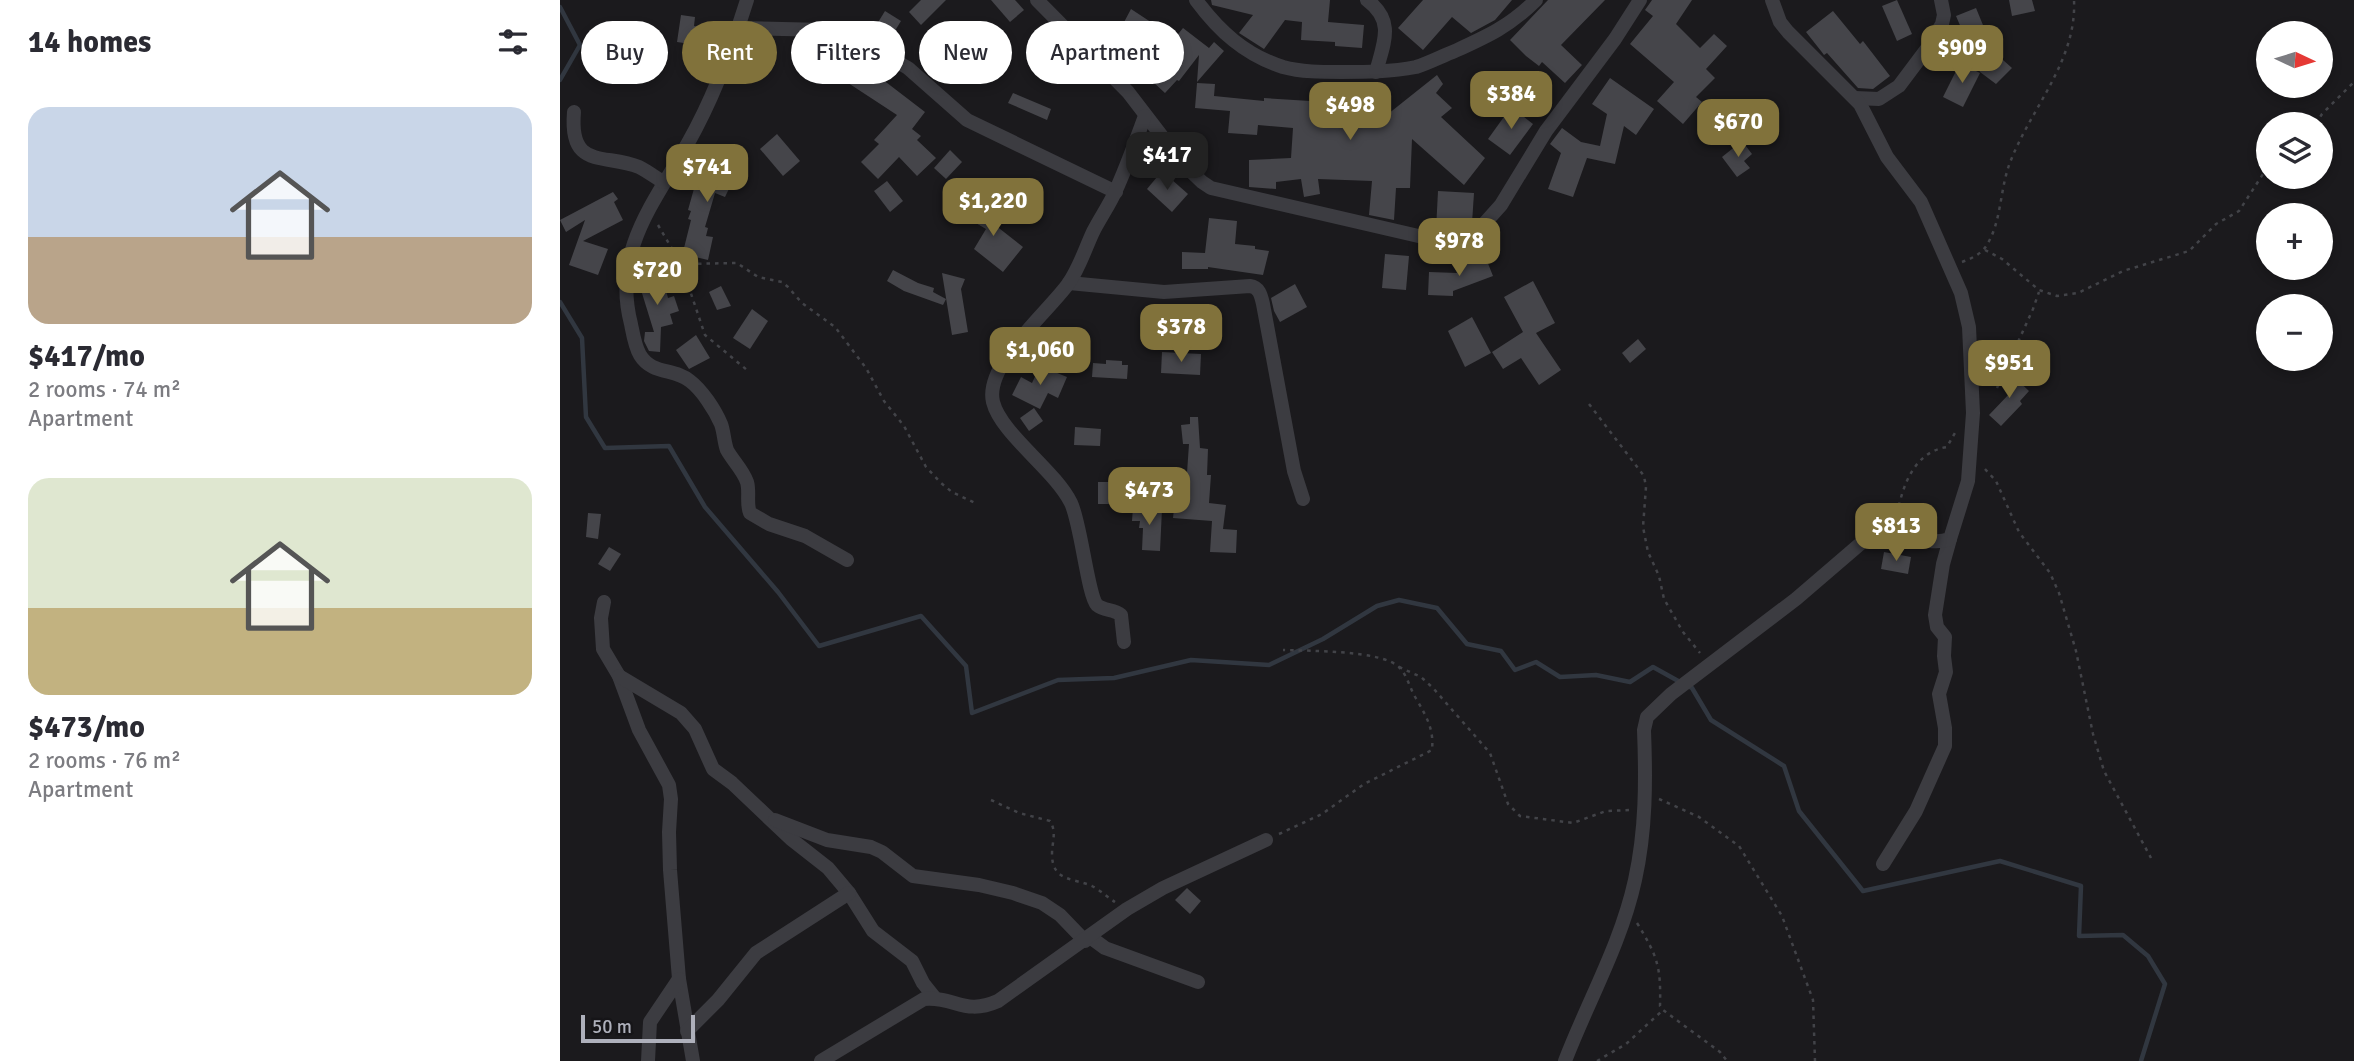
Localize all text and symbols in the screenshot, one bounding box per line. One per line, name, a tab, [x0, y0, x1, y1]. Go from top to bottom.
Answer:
chip: Buy	[581, 21, 668, 84]
chip: Rent	[682, 21, 777, 84]
chip: Filters	[791, 21, 905, 84]
chip: New	[919, 21, 1012, 84]
chip: Apartment	[1026, 21, 1184, 84]
north arrow	[2256, 21, 2333, 98]
map controls	[2256, 21, 2333, 371]
icon: filters	[494, 23, 532, 61]
text: 14 homes	[28, 24, 151, 61]
pin: $909	[1921, 25, 2003, 85]
text: $909	[1937, 33, 1987, 62]
pin: $384	[1470, 72, 1552, 131]
text: $384	[1486, 79, 1536, 108]
pin: $498	[1309, 82, 1391, 142]
text: $498	[1325, 90, 1375, 119]
pin: $670	[1697, 100, 1779, 159]
text: $670	[1713, 107, 1763, 136]
button: layers	[2256, 112, 2333, 189]
pin: $417	[1126, 132, 1208, 192]
text: $417	[1142, 140, 1192, 169]
pin: $741	[666, 144, 748, 204]
icon: home	[217, 152, 343, 278]
text: $741	[682, 152, 732, 181]
pin: $1,220	[936, 178, 1050, 238]
text: $1,220	[959, 186, 1027, 215]
button: +	[2256, 203, 2333, 280]
pin: $978	[1418, 218, 1500, 278]
text: $978	[1434, 226, 1484, 255]
pin: $720	[616, 247, 698, 307]
text: $720	[632, 255, 682, 284]
button: −	[2256, 294, 2333, 371]
pin: $378	[1140, 304, 1222, 364]
text: $378	[1156, 312, 1206, 341]
pin: $1,060	[983, 328, 1097, 387]
text: $1,060	[1006, 335, 1074, 364]
text: $417/mo	[28, 338, 145, 375]
pin: $951	[1968, 340, 2050, 400]
text: $951	[1984, 348, 2034, 377]
text: 2 rooms · 74 m²	[28, 375, 181, 404]
text: Apartment	[28, 404, 133, 433]
pin: $473	[1108, 468, 1190, 527]
text: $473	[1124, 475, 1174, 504]
pin: $813	[1855, 504, 1937, 563]
text: $813	[1871, 511, 1921, 540]
icon: home	[217, 523, 343, 649]
text: $473/mo	[28, 709, 145, 746]
text: 2 rooms · 76 m²	[28, 746, 181, 775]
text: Apartment	[28, 775, 133, 804]
scale bar	[581, 1012, 695, 1044]
text: 50 m	[592, 1015, 632, 1039]

